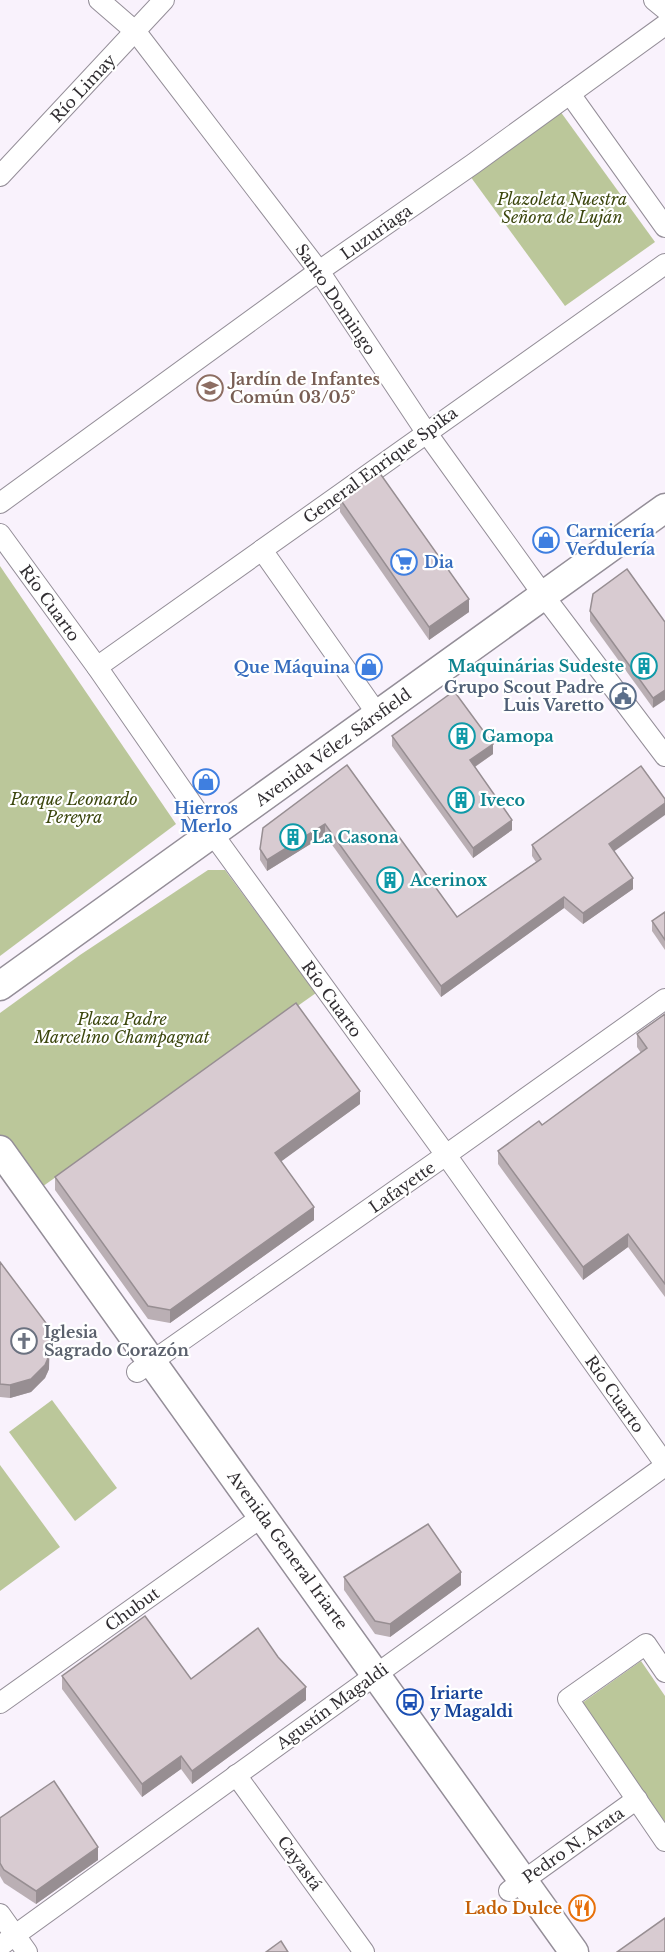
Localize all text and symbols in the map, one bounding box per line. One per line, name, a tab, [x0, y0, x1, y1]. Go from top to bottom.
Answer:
street label: Río Limay	[46, 49, 120, 126]
park label: Plazoleta Nuestra Señora de Luján	[496, 189, 627, 227]
street label: Luzuriaga	[337, 200, 416, 264]
street label: Santo Domingo	[291, 240, 381, 358]
place label: Jardín de Infantes Común 03/05°	[227, 369, 380, 407]
school or university icon: Jardín de Infantes Común 03/05°	[195, 373, 225, 403]
street label: General Enrique Spika	[299, 402, 461, 528]
place label: Carnicería Verdulería	[565, 521, 655, 559]
shop icon: Carnicería Verdulería	[531, 525, 561, 555]
supermarket icon: Dia	[389, 547, 419, 577]
place label: Dia	[424, 552, 454, 572]
street label: Río Cuarto	[16, 561, 84, 645]
building icon: Maquinárias Sudeste	[629, 651, 659, 681]
shop icon: Que Máquina	[354, 652, 384, 682]
place label: Maquinárias Sudeste	[448, 656, 624, 676]
place label: Que Máquina	[234, 657, 350, 677]
place label: Grupo Scout Padre Luis Varetto	[444, 677, 604, 715]
public building icon: Grupo Scout Padre Luis Varetto	[608, 681, 638, 711]
street label: Avenida Vélez Sársfield	[250, 684, 415, 811]
building icon: Gamopa	[447, 721, 477, 751]
place label: Gamopa	[482, 726, 554, 746]
shop icon: Hierros Merlo	[191, 767, 221, 797]
building icon: Iveco	[446, 785, 476, 815]
park label: Parque Leonardo Pereyra	[9, 789, 138, 827]
place label: Iveco	[480, 790, 525, 810]
place label: Hierros Merlo	[174, 798, 238, 836]
building icon: La Casona	[278, 822, 308, 852]
place label: La Casona	[312, 827, 399, 847]
building icon: Acerinox	[375, 865, 405, 895]
place label: Acerinox	[409, 870, 488, 890]
street label: Río Cuarto	[298, 957, 366, 1041]
park label: Plaza Padre Marcelino Champagnat	[33, 1009, 210, 1047]
street label: Lafayette	[365, 1157, 439, 1217]
place label: Iglesia Sagrado Corazón	[44, 1322, 189, 1360]
church icon: Iglesia Sagrado Corazón	[9, 1326, 39, 1356]
street label: Río Cuarto	[581, 1352, 649, 1436]
street label: Avenida General Iriarte	[223, 1466, 352, 1633]
street label: Chubut	[101, 1583, 163, 1635]
street label: Agustín Magaldi	[271, 1658, 392, 1754]
place label: Iriarte y Magaldi	[430, 1683, 513, 1721]
bus stop icon: Iriarte y Magaldi	[395, 1687, 425, 1717]
street label: Pedro N. Arata	[519, 1803, 628, 1887]
street label: Cayastá	[274, 1832, 327, 1894]
restaurant icon: Lado Dulce	[567, 1893, 597, 1923]
place label: Lado Dulce	[465, 1898, 562, 1918]

